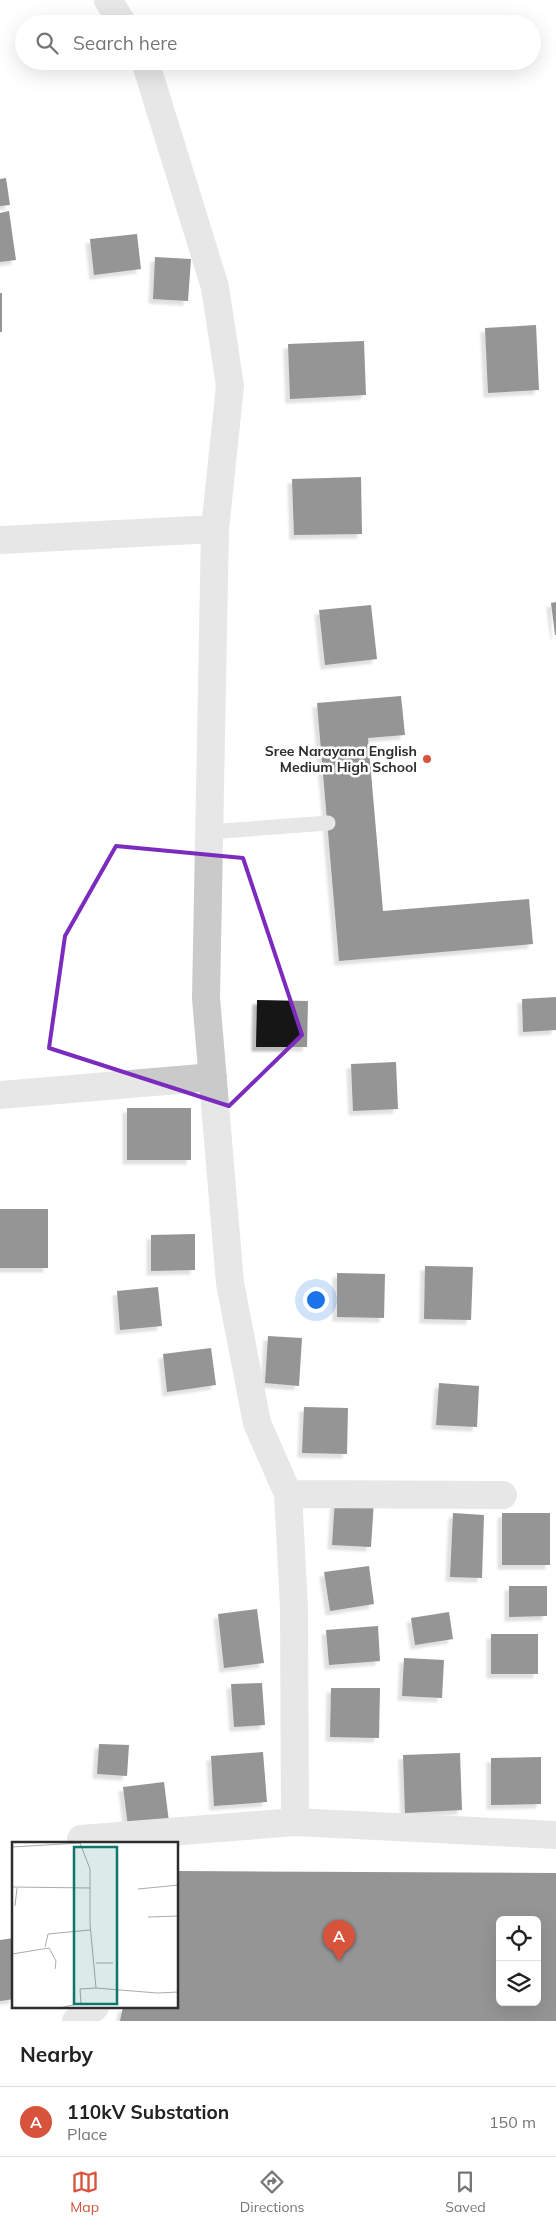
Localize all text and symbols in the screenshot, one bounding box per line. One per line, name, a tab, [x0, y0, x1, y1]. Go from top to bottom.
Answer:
search box	[15, 15, 541, 70]
icon: search	[33, 29, 61, 57]
text: Search here	[73, 31, 177, 55]
place label: Sree Narayana English Medium High School	[265, 742, 417, 776]
marker: Sree Narayana English Medium High School	[421, 753, 433, 765]
your location	[303, 1287, 329, 1313]
inset map	[12, 1842, 179, 2008]
map controls	[496, 1916, 541, 2006]
button: locate	[496, 1916, 541, 1961]
pin: A	[323, 1920, 355, 1961]
button: layers	[496, 1961, 541, 2006]
text: Nearby	[20, 2041, 93, 2067]
text: 110kV Substation	[67, 2100, 229, 2124]
text: A	[30, 2112, 42, 2132]
text: 150 m	[489, 2112, 536, 2132]
text: Place	[67, 2124, 107, 2144]
tab: Map	[70, 2168, 99, 2216]
tab: Directions	[240, 2168, 305, 2216]
tab: Saved	[445, 2168, 486, 2216]

